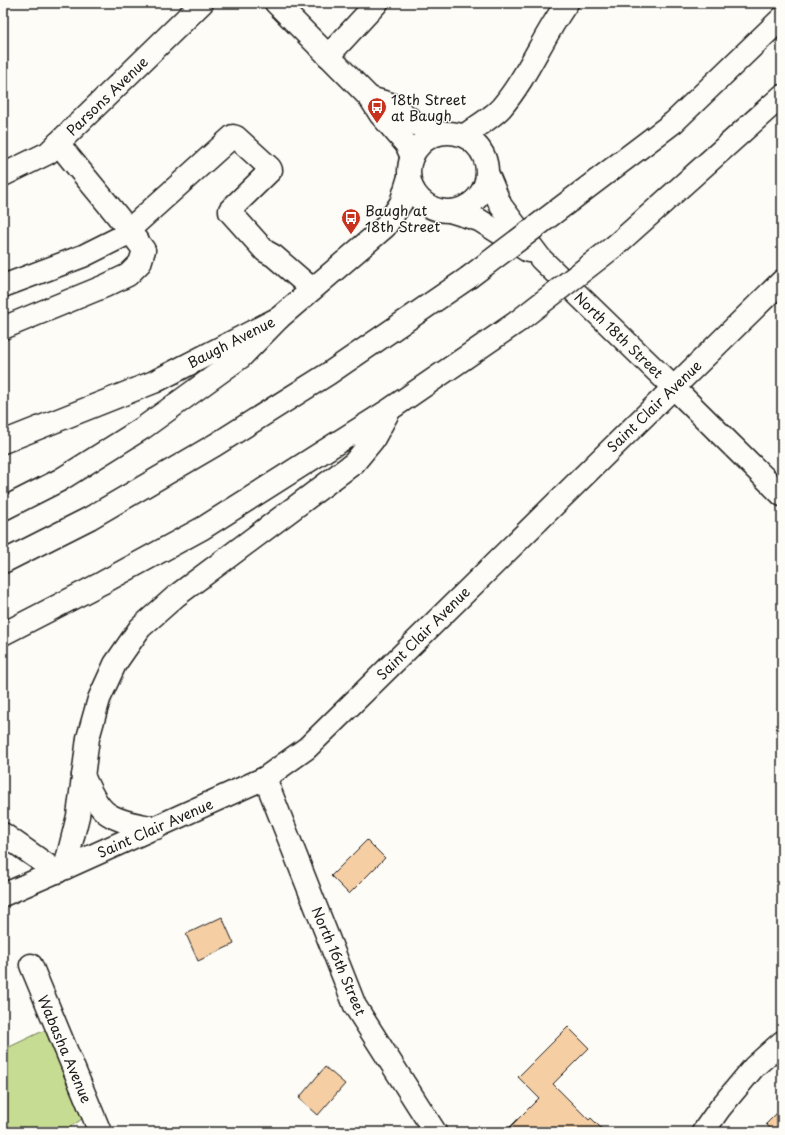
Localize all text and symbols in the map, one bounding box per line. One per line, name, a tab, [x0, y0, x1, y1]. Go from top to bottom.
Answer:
street label: Parsons Avenue	[61, 51, 153, 140]
place label: 18th Street at Baugh	[391, 89, 467, 126]
bus stop icon: 18th Street at Baugh	[366, 96, 388, 124]
place label: Baugh at 18th Street	[365, 200, 441, 237]
bus stop icon: Baugh at 18th Street	[340, 207, 362, 235]
street label: North 18th Street	[570, 287, 668, 383]
street label: Baugh Avenue	[184, 311, 279, 373]
street label: Saint Clair Avenue	[602, 355, 706, 457]
street label: Saint Clair Avenue	[372, 581, 475, 684]
street label: Saint Clair Avenue	[94, 793, 216, 863]
street label: North 16th Street	[307, 903, 372, 1019]
street label: Wabasha Avenue	[33, 992, 97, 1107]

